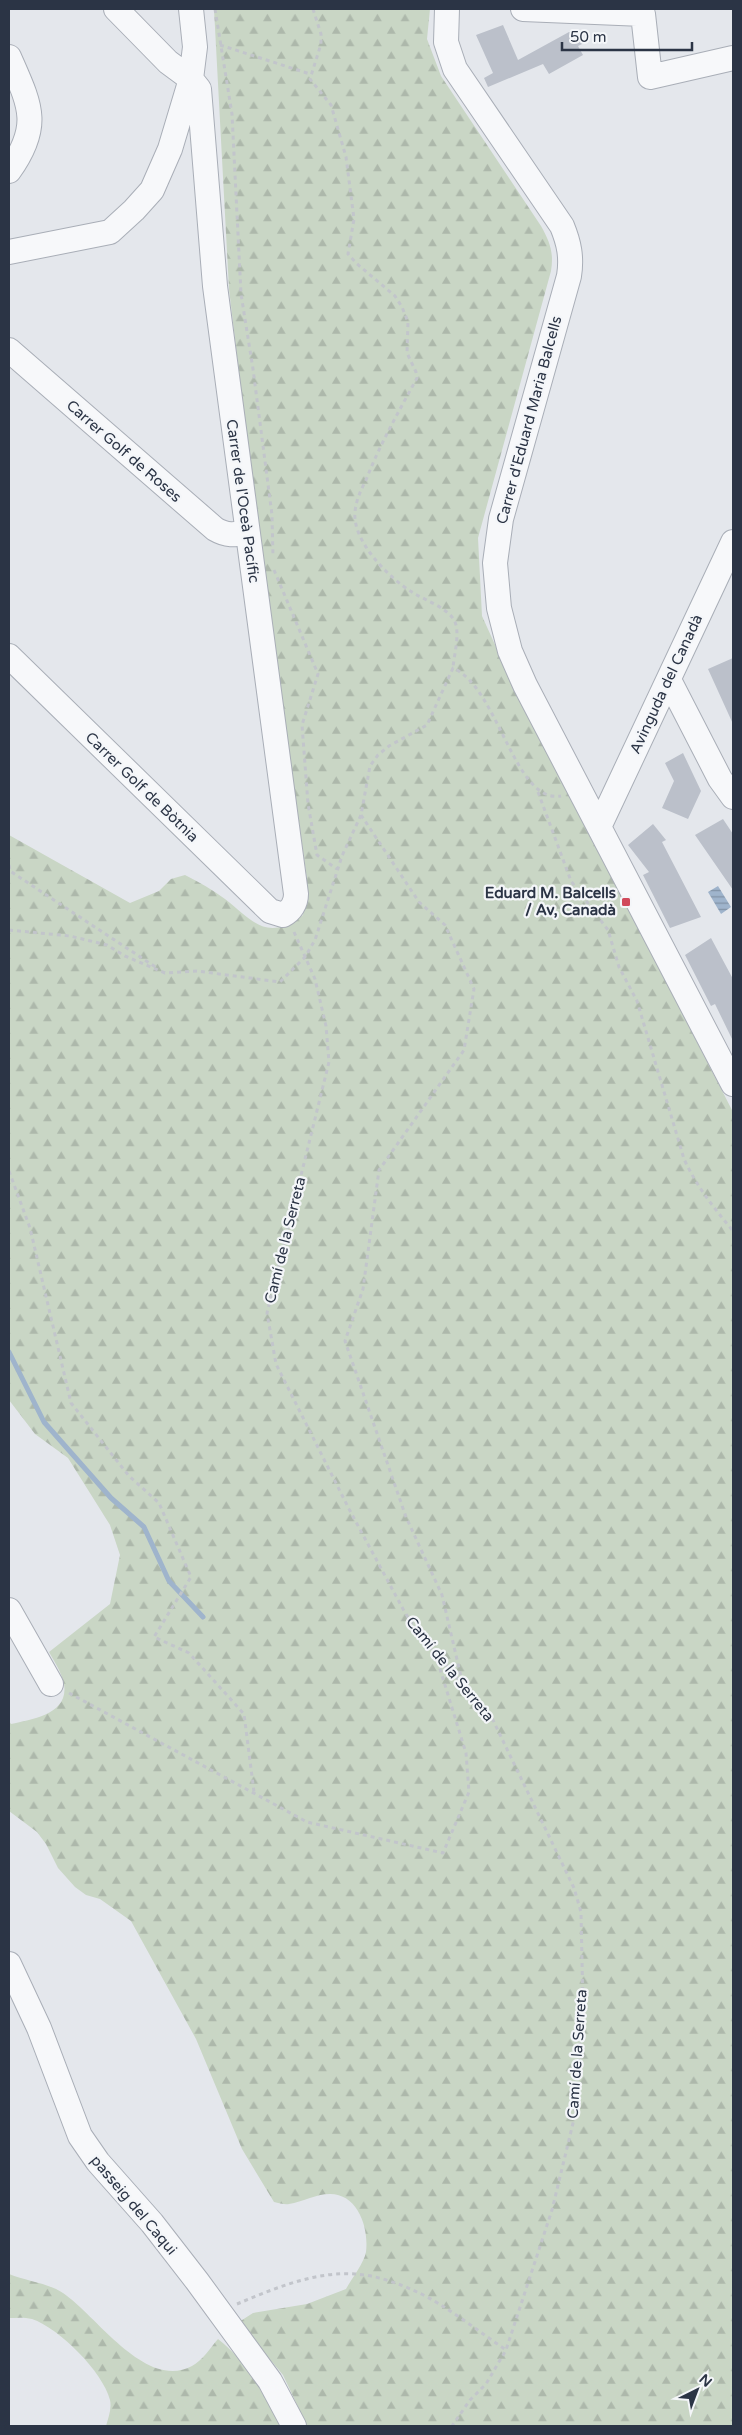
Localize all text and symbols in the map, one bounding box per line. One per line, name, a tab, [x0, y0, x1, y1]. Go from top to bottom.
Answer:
scale bar	[562, 20, 692, 52]
text: 50 m	[570, 28, 607, 46]
street label: Carrer d'Eduard Maria Balcells	[493, 314, 565, 526]
street label: Carrer Golf de Roses	[63, 396, 185, 506]
street label: Carrer de l'Oceà Pacífic	[223, 418, 263, 584]
street label: Avinguda del Canadà	[626, 611, 706, 757]
street label: Carrer Golf de Bòtnia	[82, 728, 202, 846]
place label: Eduard M. Balcells / Av, Canadà	[485, 884, 616, 919]
marker: Eduard M. Balcells / Av, Canadà	[620, 896, 632, 908]
street label: Camí de la Serreta	[261, 1175, 309, 1305]
street label: Camí de la Serreta	[402, 1613, 498, 1725]
street label: Camí de la Serreta	[563, 1989, 591, 2119]
street label: passeig del Caqui	[87, 2151, 181, 2259]
north arrow	[672, 2365, 722, 2415]
text: N	[695, 2371, 715, 2391]

